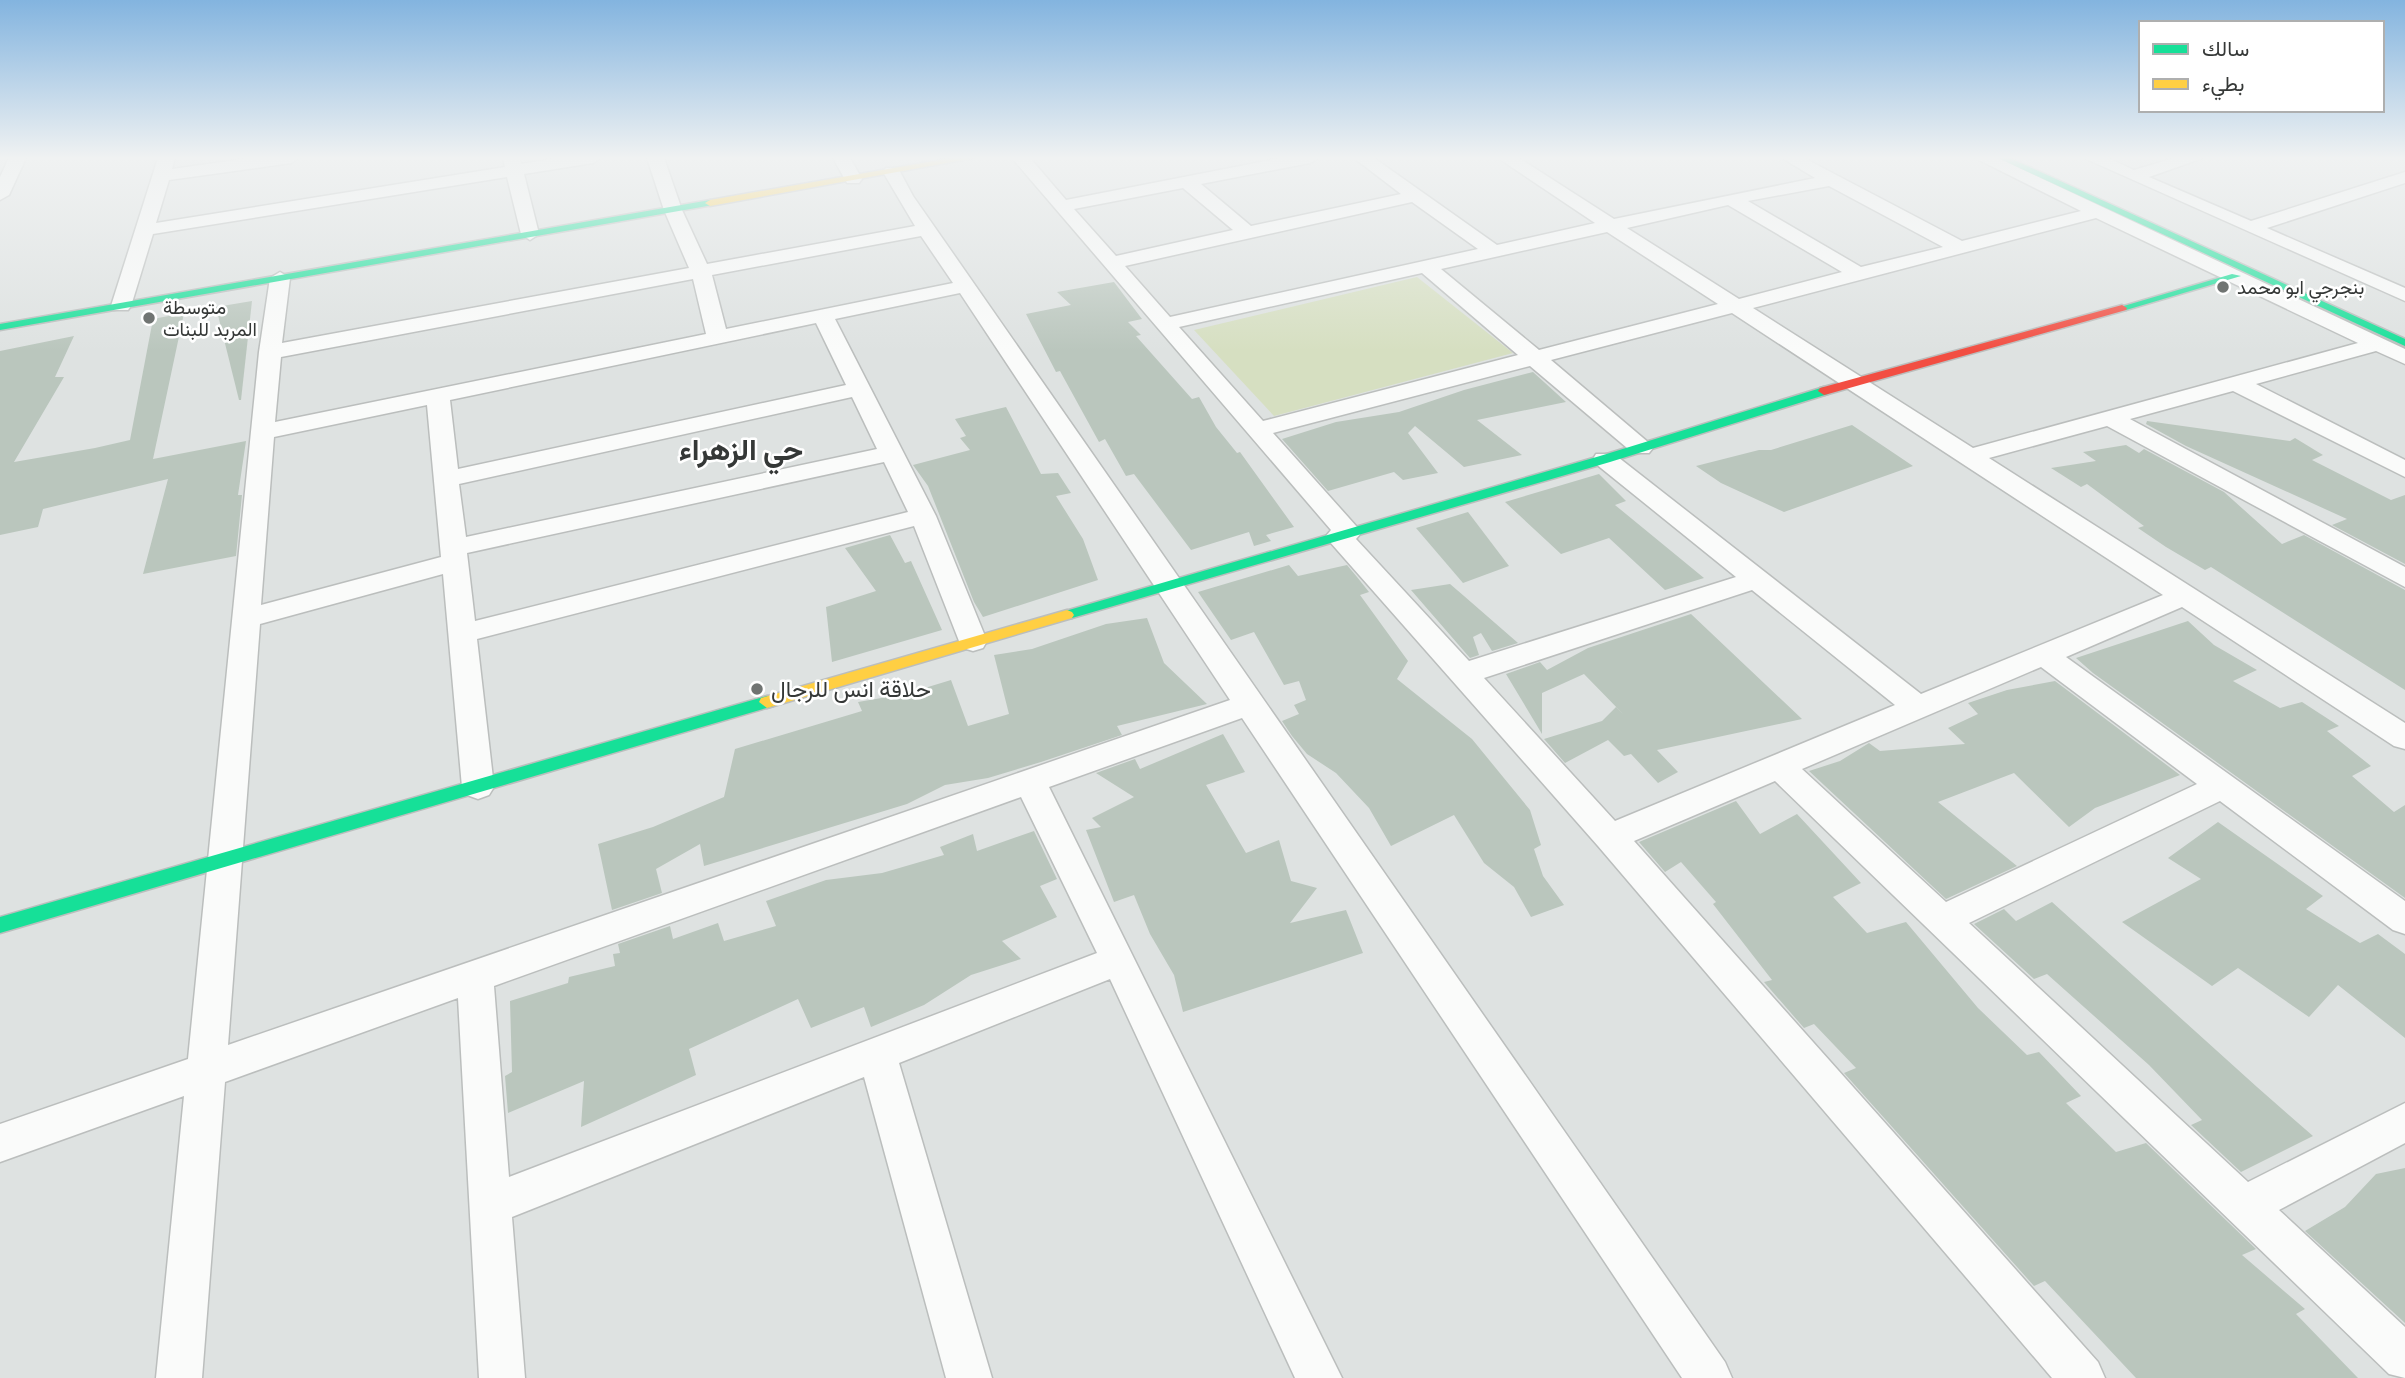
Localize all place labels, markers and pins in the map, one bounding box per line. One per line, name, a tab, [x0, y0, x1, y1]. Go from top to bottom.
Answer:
place label: بنجرجي ابو محمد	[2237, 276, 2364, 303]
marker: بنجرجي ابو محمد	[2215, 279, 2231, 295]
place label: متوسطة المربد للبنات	[163, 296, 257, 341]
marker: متوسطة المربد للبنات	[141, 310, 157, 326]
place label: حلاقة انس للرجال	[771, 675, 931, 704]
marker: حلاقة انس للرجال	[749, 681, 765, 697]

